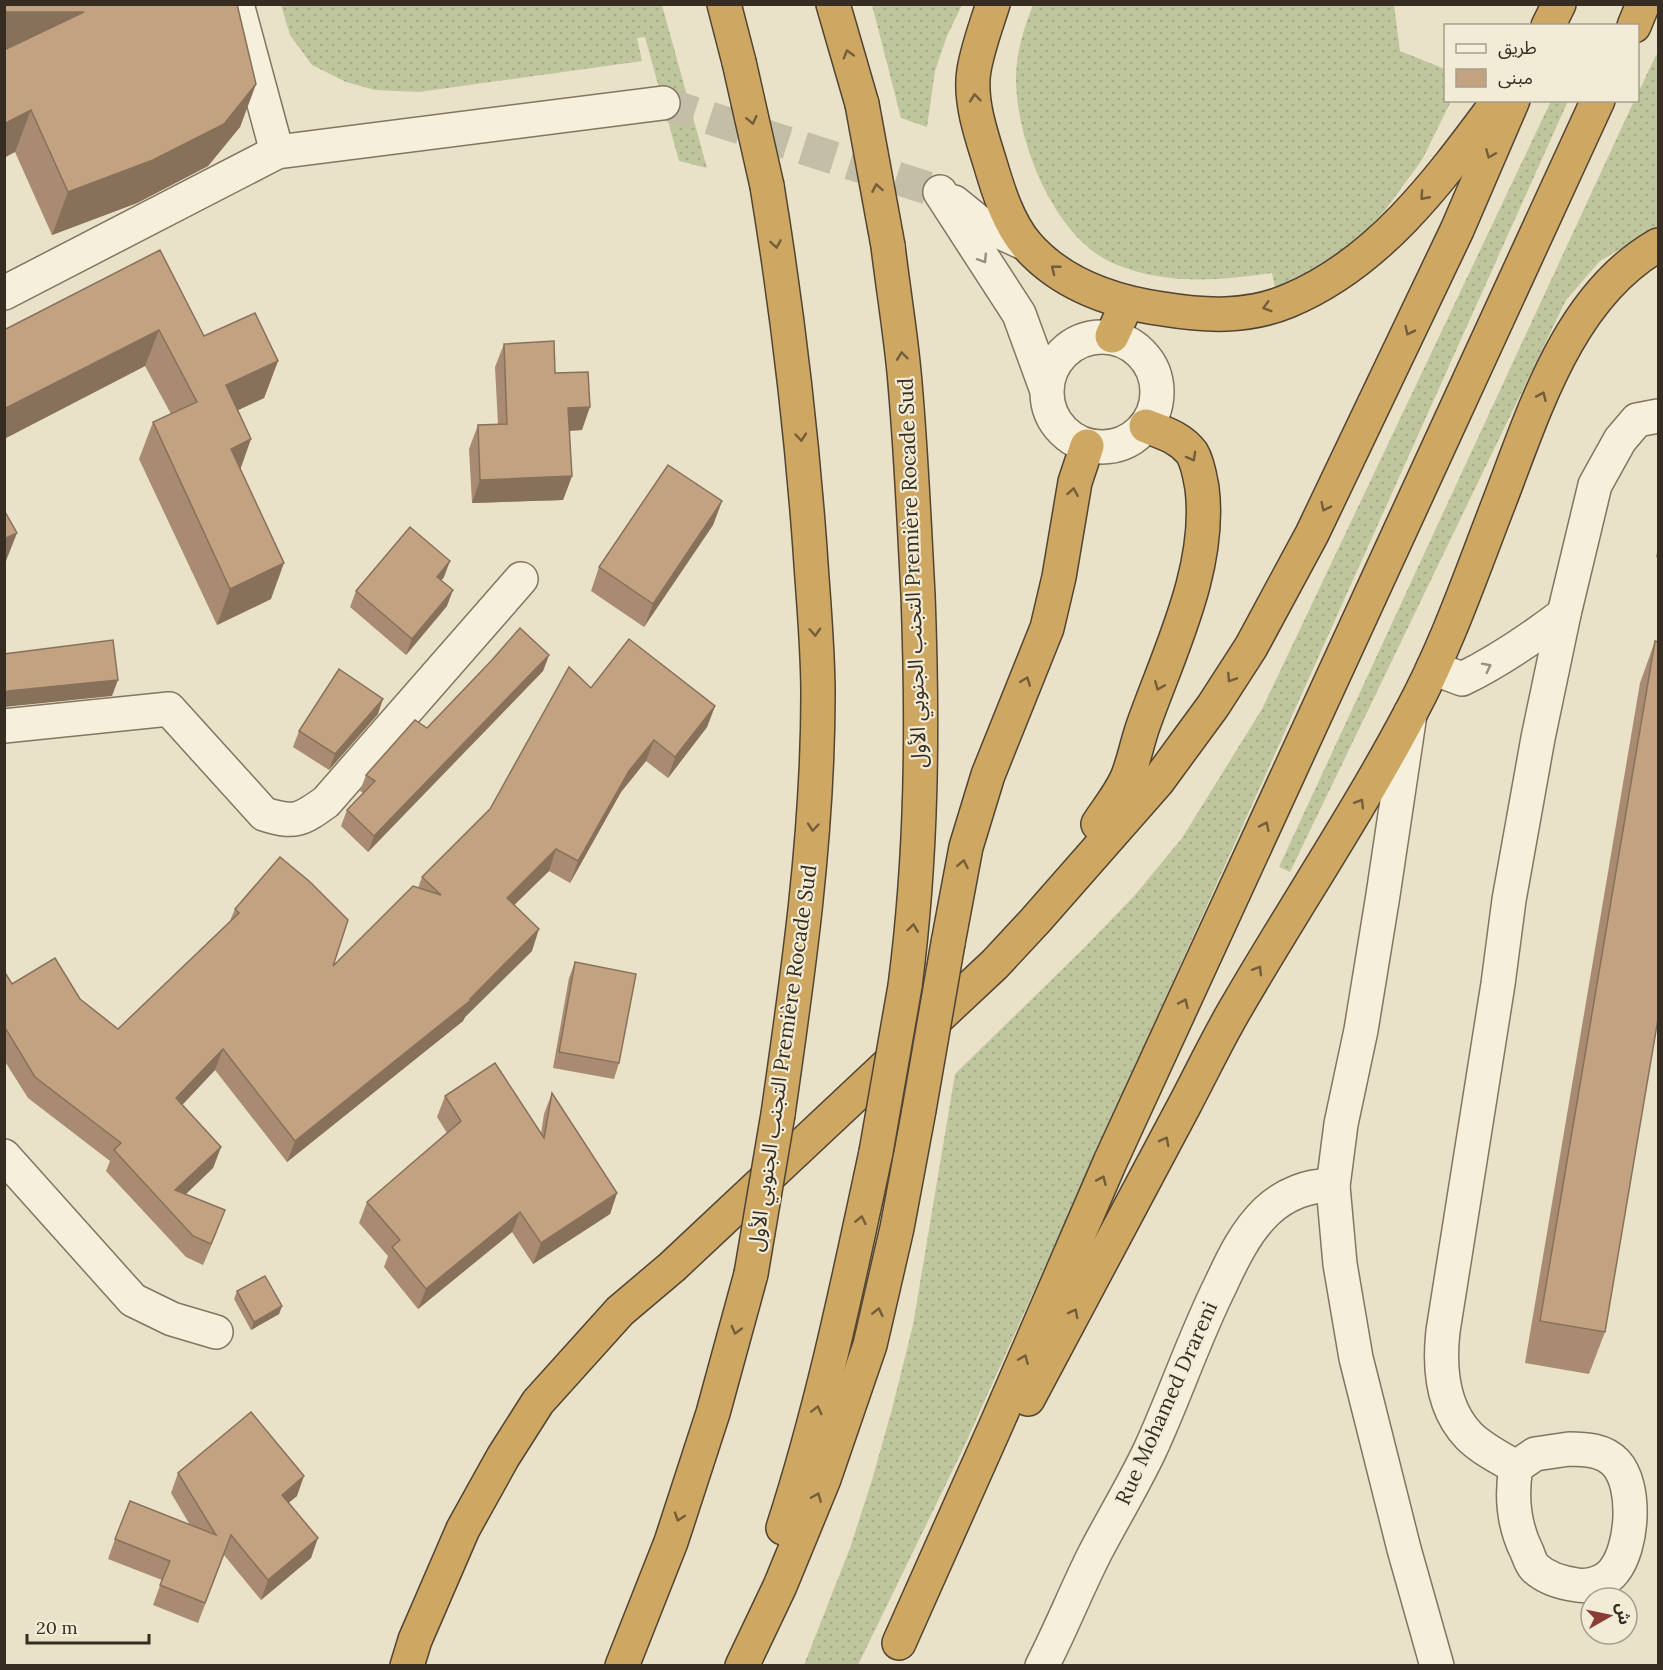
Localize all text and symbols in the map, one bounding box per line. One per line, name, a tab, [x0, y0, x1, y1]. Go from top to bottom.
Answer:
legend	[1444, 24, 1639, 102]
text: طريق	[1498, 36, 1537, 59]
one-way arrow	[843, 49, 855, 60]
text: مبنى	[1498, 66, 1533, 89]
one-way arrow	[969, 93, 982, 102]
one-way arrow	[745, 114, 758, 124]
one-way arrow	[1485, 148, 1497, 159]
one-way arrow	[872, 184, 884, 193]
one-way arrow	[1420, 190, 1431, 200]
one-way arrow	[769, 239, 782, 249]
one-way arrow	[975, 253, 987, 263]
one-way arrow	[1051, 266, 1062, 277]
one-way arrow	[1262, 300, 1273, 312]
one-way arrow	[1404, 325, 1416, 336]
one-way arrow	[896, 351, 908, 360]
street label: التجنب الجنوبي الأول Première Rocade Sud	[892, 377, 935, 768]
one-way arrow	[1535, 392, 1547, 403]
one-way arrow	[794, 433, 807, 442]
one-way arrow	[1185, 451, 1196, 461]
one-way arrow	[1066, 487, 1079, 497]
one-way arrow	[1320, 501, 1332, 512]
one-way arrow	[809, 627, 822, 636]
one-way arrow	[1480, 662, 1491, 674]
one-way arrow	[1227, 671, 1238, 682]
one-way arrow	[1019, 676, 1032, 686]
one-way arrow	[1154, 679, 1166, 690]
one-way arrow	[1352, 799, 1364, 809]
one-way arrow	[1258, 821, 1270, 832]
one-way arrow	[807, 822, 820, 831]
one-way arrow	[956, 860, 969, 870]
street label: التجنب الجنوبي الأول Première Rocade Sud	[741, 863, 825, 1254]
one-way arrow	[906, 923, 918, 932]
one-way arrow	[1251, 966, 1263, 976]
one-way arrow	[1176, 999, 1188, 1010]
one-way arrow	[1158, 1136, 1169, 1147]
one-way arrow	[1094, 1175, 1106, 1186]
one-way arrow	[854, 1216, 867, 1226]
street label: Rue Mohamed Drareni	[1109, 1297, 1223, 1509]
one-way arrow	[870, 1307, 883, 1317]
one-way arrow	[1066, 1308, 1078, 1319]
one-way arrow	[731, 1324, 743, 1335]
one-way arrow	[1017, 1354, 1029, 1365]
one-way arrow	[810, 1405, 822, 1416]
one-way arrow	[810, 1492, 822, 1503]
one-way arrow	[674, 1511, 687, 1522]
north arrow	[1579, 1586, 1639, 1646]
text: ش	[1612, 1601, 1635, 1626]
scale bar	[27, 1607, 148, 1645]
text: 20 m	[36, 1616, 78, 1639]

